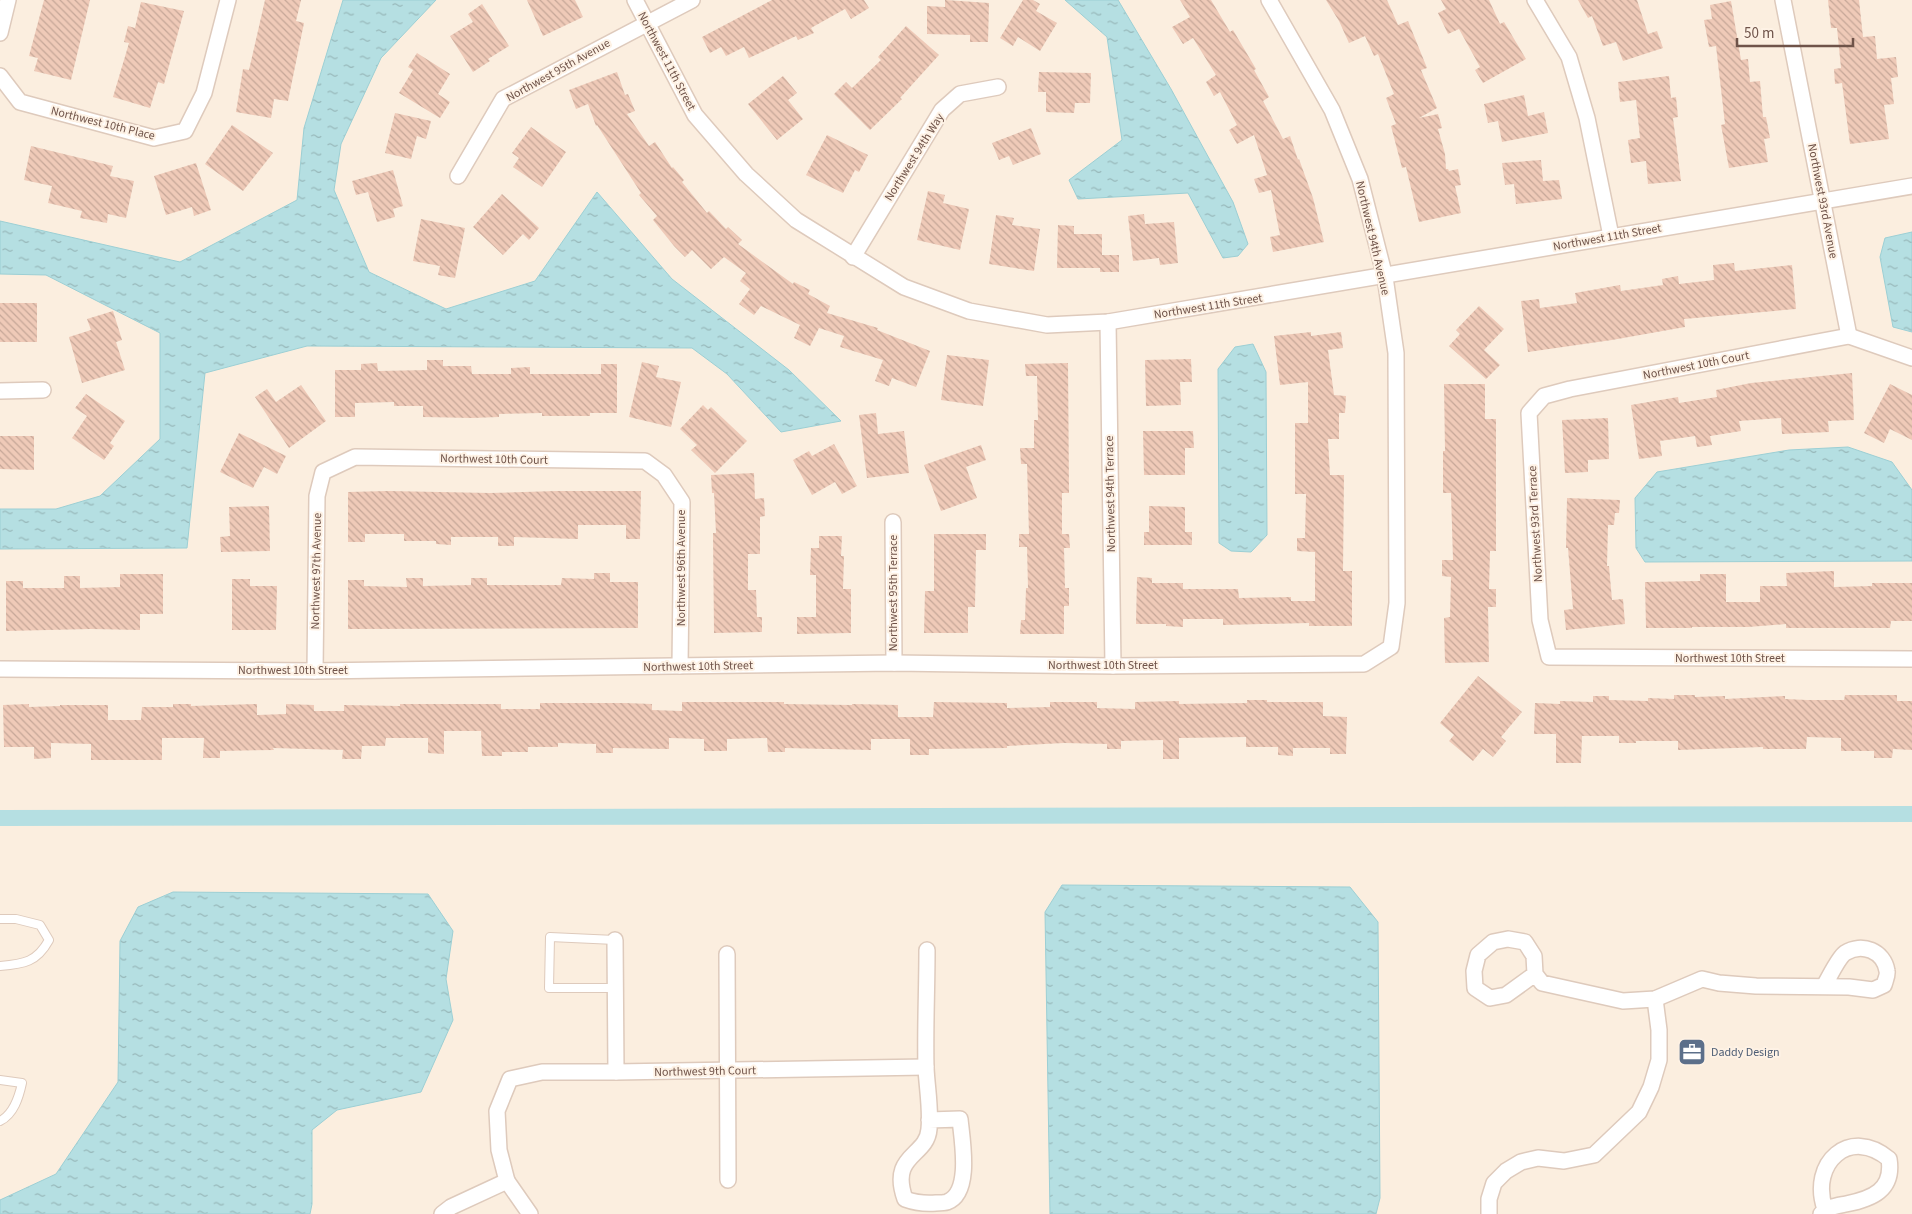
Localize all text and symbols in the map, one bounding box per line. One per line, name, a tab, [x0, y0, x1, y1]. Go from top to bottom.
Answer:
street label: Northwest 11th Street	[633, 9, 700, 114]
scale bar	[1737, 15, 1853, 47]
text: 50 m	[1744, 23, 1774, 44]
street label: Northwest 95th Avenue	[503, 35, 613, 106]
street label: Northwest 10th Place	[49, 102, 157, 145]
street label: Northwest 94th Way	[881, 110, 948, 204]
street label: Northwest 93rd Avenue	[1803, 142, 1842, 260]
street label: Northwest 94th Avenue	[1351, 179, 1394, 297]
street label: Northwest 11th Street	[1552, 220, 1663, 255]
street label: Northwest 11th Street	[1153, 290, 1264, 323]
street label: Northwest 10th Court	[1642, 347, 1751, 384]
street label: Northwest 94th Terrace	[1101, 436, 1120, 552]
street label: Northwest 10th Court	[440, 450, 548, 469]
street label: Northwest 93rd Terrace	[1524, 465, 1547, 583]
street label: Northwest 96th Avenue	[673, 510, 690, 626]
street label: Northwest 97th Avenue	[307, 512, 326, 629]
street label: Northwest 95th Terrace	[885, 535, 902, 651]
street label: Northwest 10th Street	[1675, 650, 1785, 667]
street label: Northwest 10th Street	[643, 657, 753, 676]
street label: Northwest 10th Street	[1048, 657, 1158, 674]
street label: Northwest 10th Street	[238, 662, 348, 679]
office icon: Daddy Design	[1677, 1037, 1707, 1067]
place label: Daddy Design	[1711, 1044, 1780, 1061]
street label: Northwest 9th Court	[654, 1062, 756, 1081]

